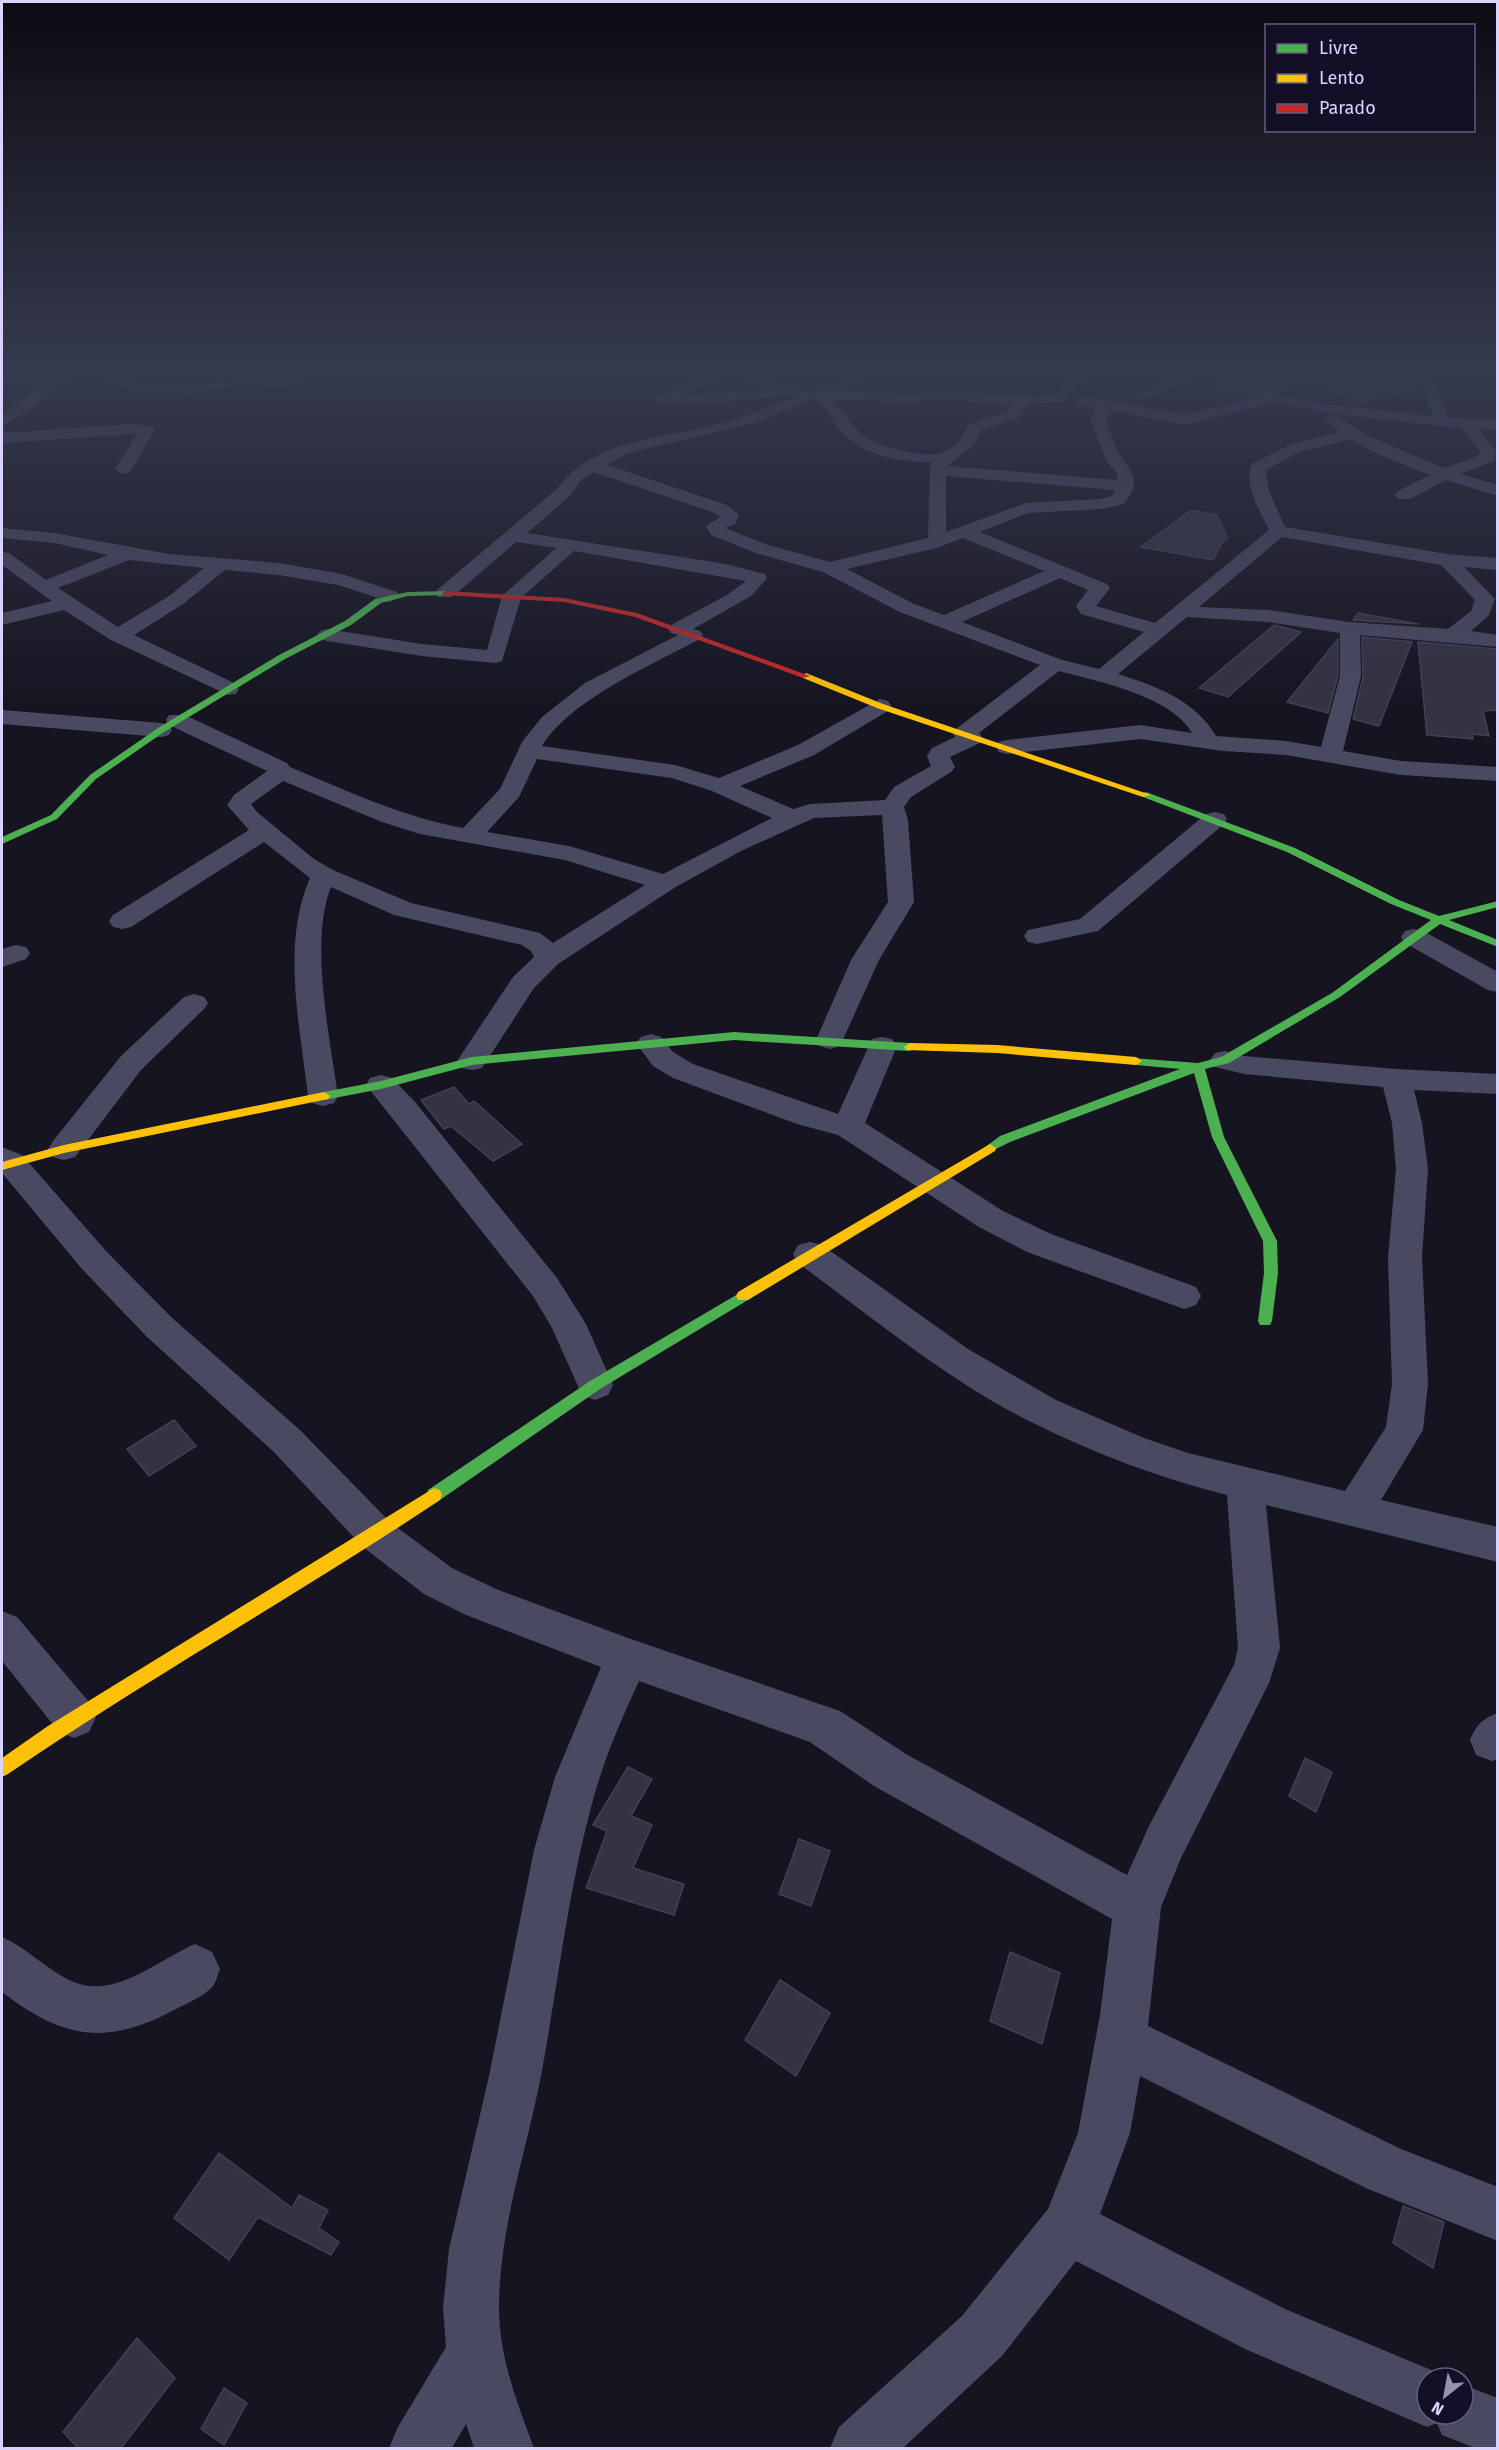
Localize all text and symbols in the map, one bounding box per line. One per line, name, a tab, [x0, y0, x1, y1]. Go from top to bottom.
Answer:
legend	[1265, 24, 1475, 132]
text: Livre	[1319, 37, 1358, 59]
text: Lento	[1319, 67, 1365, 89]
text: Parado	[1319, 97, 1376, 119]
north arrow	[1415, 2366, 1475, 2426]
text: N	[1428, 2398, 1447, 2419]

